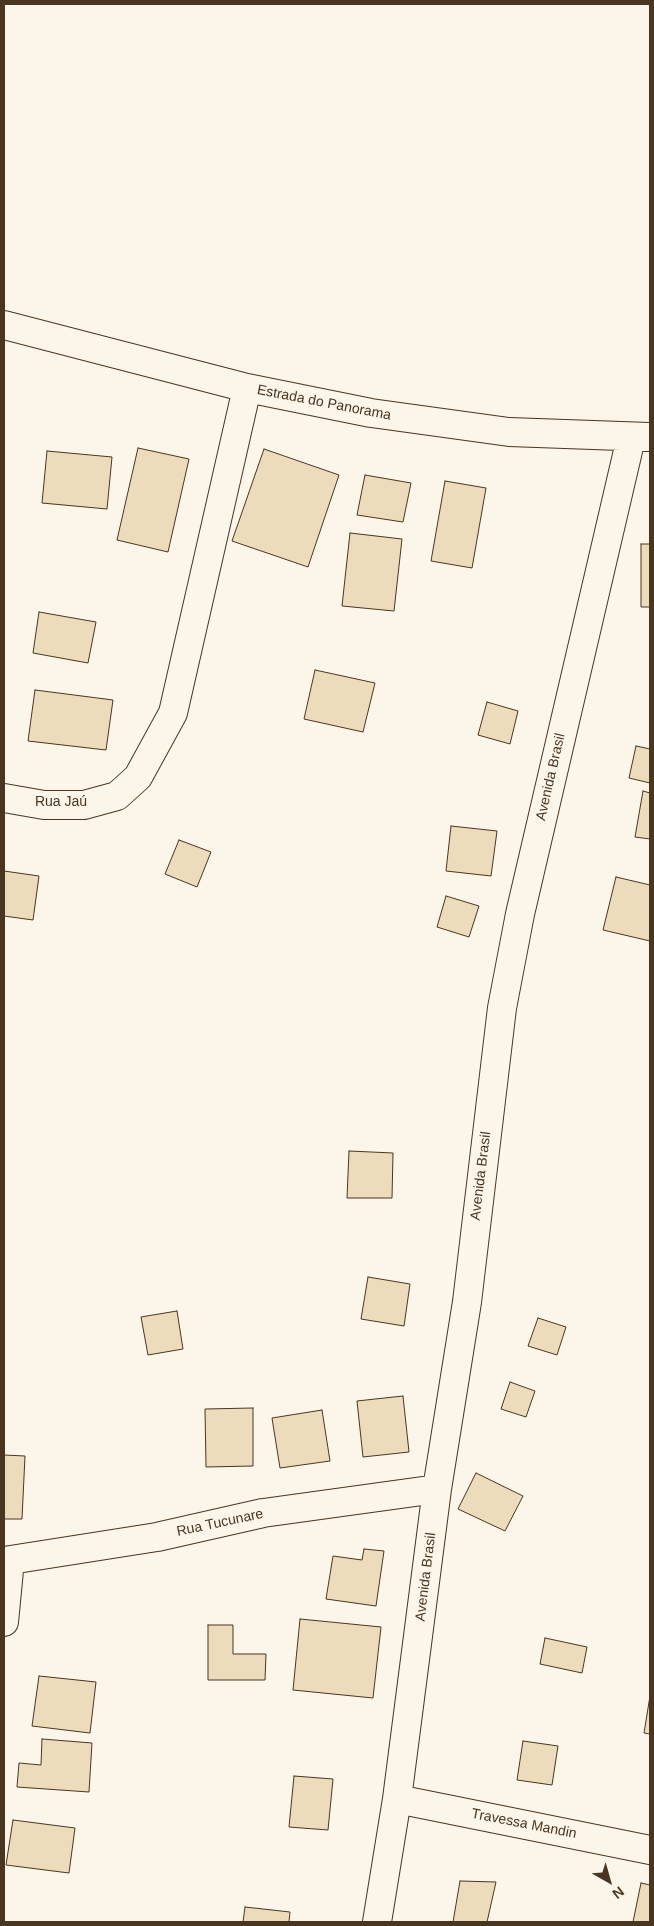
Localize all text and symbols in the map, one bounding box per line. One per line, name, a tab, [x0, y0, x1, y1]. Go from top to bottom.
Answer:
street label: Estrada do Panorama	[256, 382, 392, 424]
street label: Avenida Brasil	[533, 732, 569, 822]
street label: Rua Jaú	[35, 794, 87, 810]
street label: Avenida Brasil	[467, 1131, 495, 1221]
street label: Rua Tucunare	[175, 1506, 265, 1540]
street label: Avenida Brasil	[412, 1532, 440, 1622]
street label: Travessa Mandin	[470, 1806, 578, 1842]
north arrow	[584, 1856, 634, 1906]
text: N	[609, 1883, 627, 1902]

